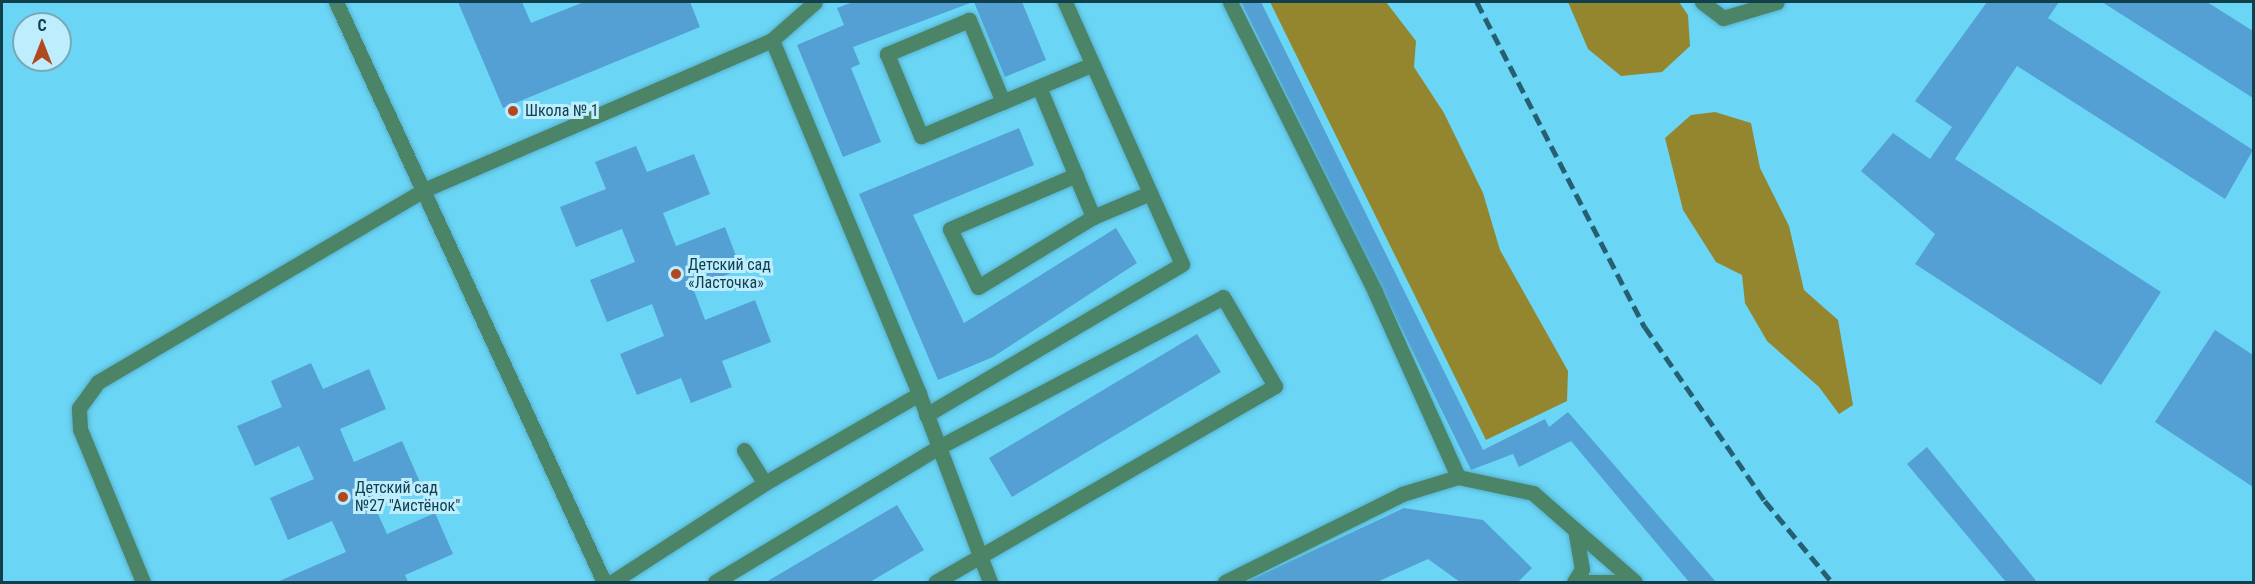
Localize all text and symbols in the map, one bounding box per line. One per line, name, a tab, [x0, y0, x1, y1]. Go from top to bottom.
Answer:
north arrow	[12, 12, 72, 72]
text: С	[37, 16, 47, 35]
place label: Школа № 1	[525, 101, 599, 121]
marker: Школа № 1	[506, 104, 520, 118]
place label: Детский сад «Ласточка»	[688, 255, 771, 293]
marker: Детский сад «Ласточка»	[669, 267, 683, 281]
place label: Детский сад №27 "Аистёнок"	[355, 478, 460, 516]
marker: Детский сад №27 "Аистёнок"	[336, 490, 350, 504]

